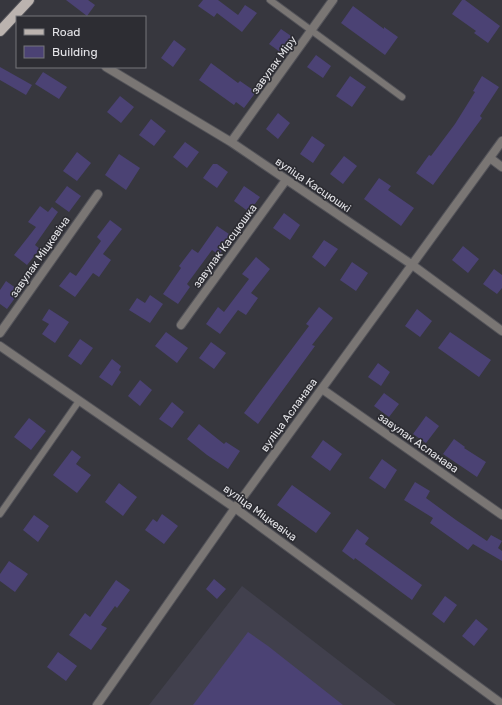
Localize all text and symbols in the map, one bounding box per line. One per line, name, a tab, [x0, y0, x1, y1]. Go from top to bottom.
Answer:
legend	[16, 16, 146, 68]
text: Road	[52, 25, 80, 39]
street label: завулак Міру	[249, 34, 299, 96]
text: Building	[52, 45, 98, 59]
street label: вуліца Касцюшкі	[273, 155, 353, 215]
street label: завулак Касцюшка	[190, 202, 260, 290]
street label: завулак Міцкевіча	[7, 214, 73, 300]
street label: вуліца Асланава	[258, 376, 320, 454]
street label: завулак Асланава	[375, 410, 461, 476]
street label: вуліца Міцкевіча	[221, 482, 299, 544]

